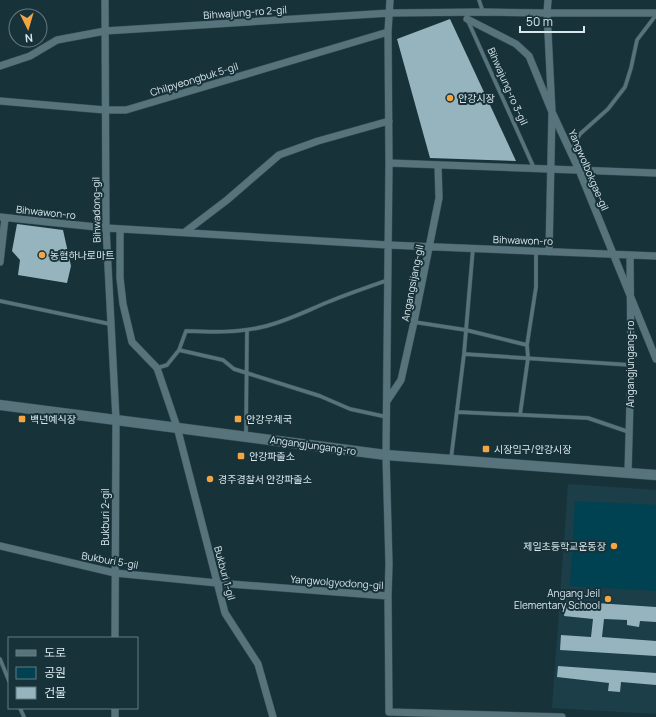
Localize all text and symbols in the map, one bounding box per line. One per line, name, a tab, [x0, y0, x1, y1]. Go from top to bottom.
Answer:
street label: Bihwajung-ro 2-gil	[203, 2, 287, 22]
north arrow	[8, 8, 48, 48]
scale bar	[520, 8, 584, 34]
text: 50 m	[526, 13, 553, 30]
text: N	[24, 31, 34, 46]
street label: Bihwajung-ro 3-gil	[485, 45, 531, 127]
street label: Chilpyeongbuk 5-gil	[148, 59, 240, 99]
place label: 안강시장	[458, 91, 495, 105]
marker: 안강시장	[445, 93, 455, 103]
street label: Yangwolbokgae-gil	[566, 127, 612, 213]
street label: Bihwadong-gil	[88, 177, 104, 243]
street label: Bihwawon-ro	[15, 202, 77, 222]
street label: Bihwawon-ro	[493, 232, 553, 248]
street label: Angangsijang-gil	[398, 243, 426, 323]
place label: 농협하나로마트	[50, 248, 114, 262]
marker: 농협하나로마트	[37, 250, 47, 260]
street label: Angangjungang-ro	[623, 320, 637, 407]
place label: 백년예식장	[30, 412, 76, 426]
place label: 안강우체국	[246, 412, 292, 426]
marker: 백년예식장	[17, 414, 27, 424]
marker: 안강우체국	[233, 414, 243, 424]
street label: Angangjungang-ro	[269, 432, 357, 458]
place label: 시장입구/안강시장	[494, 442, 571, 456]
marker: 시장입구/안강시장	[481, 444, 491, 454]
place label: 안강파출소	[249, 449, 295, 463]
marker: 안강파출소	[236, 451, 246, 461]
place label: 경주경찰서 안강파출소	[218, 472, 312, 486]
marker: 경주경찰서 안강파출소	[205, 474, 215, 484]
street label: Bukburi 2-gil	[98, 488, 112, 546]
place label: 제일초등학교운동장	[523, 539, 606, 553]
marker: 제일초등학교운동장	[609, 541, 619, 551]
street label: Bukburi 1-gil	[211, 544, 239, 602]
street label: Bukburi 5-gil	[81, 548, 139, 572]
street label: Yangwolgyodong-gil	[290, 572, 384, 592]
place label: Angang Jeil Elementary School	[514, 586, 600, 612]
marker: Angang Jeil Elementary School	[603, 594, 613, 604]
legend	[8, 637, 138, 709]
text: 도로	[44, 644, 66, 661]
text: 공원	[44, 664, 66, 681]
text: 건물	[44, 684, 66, 701]

